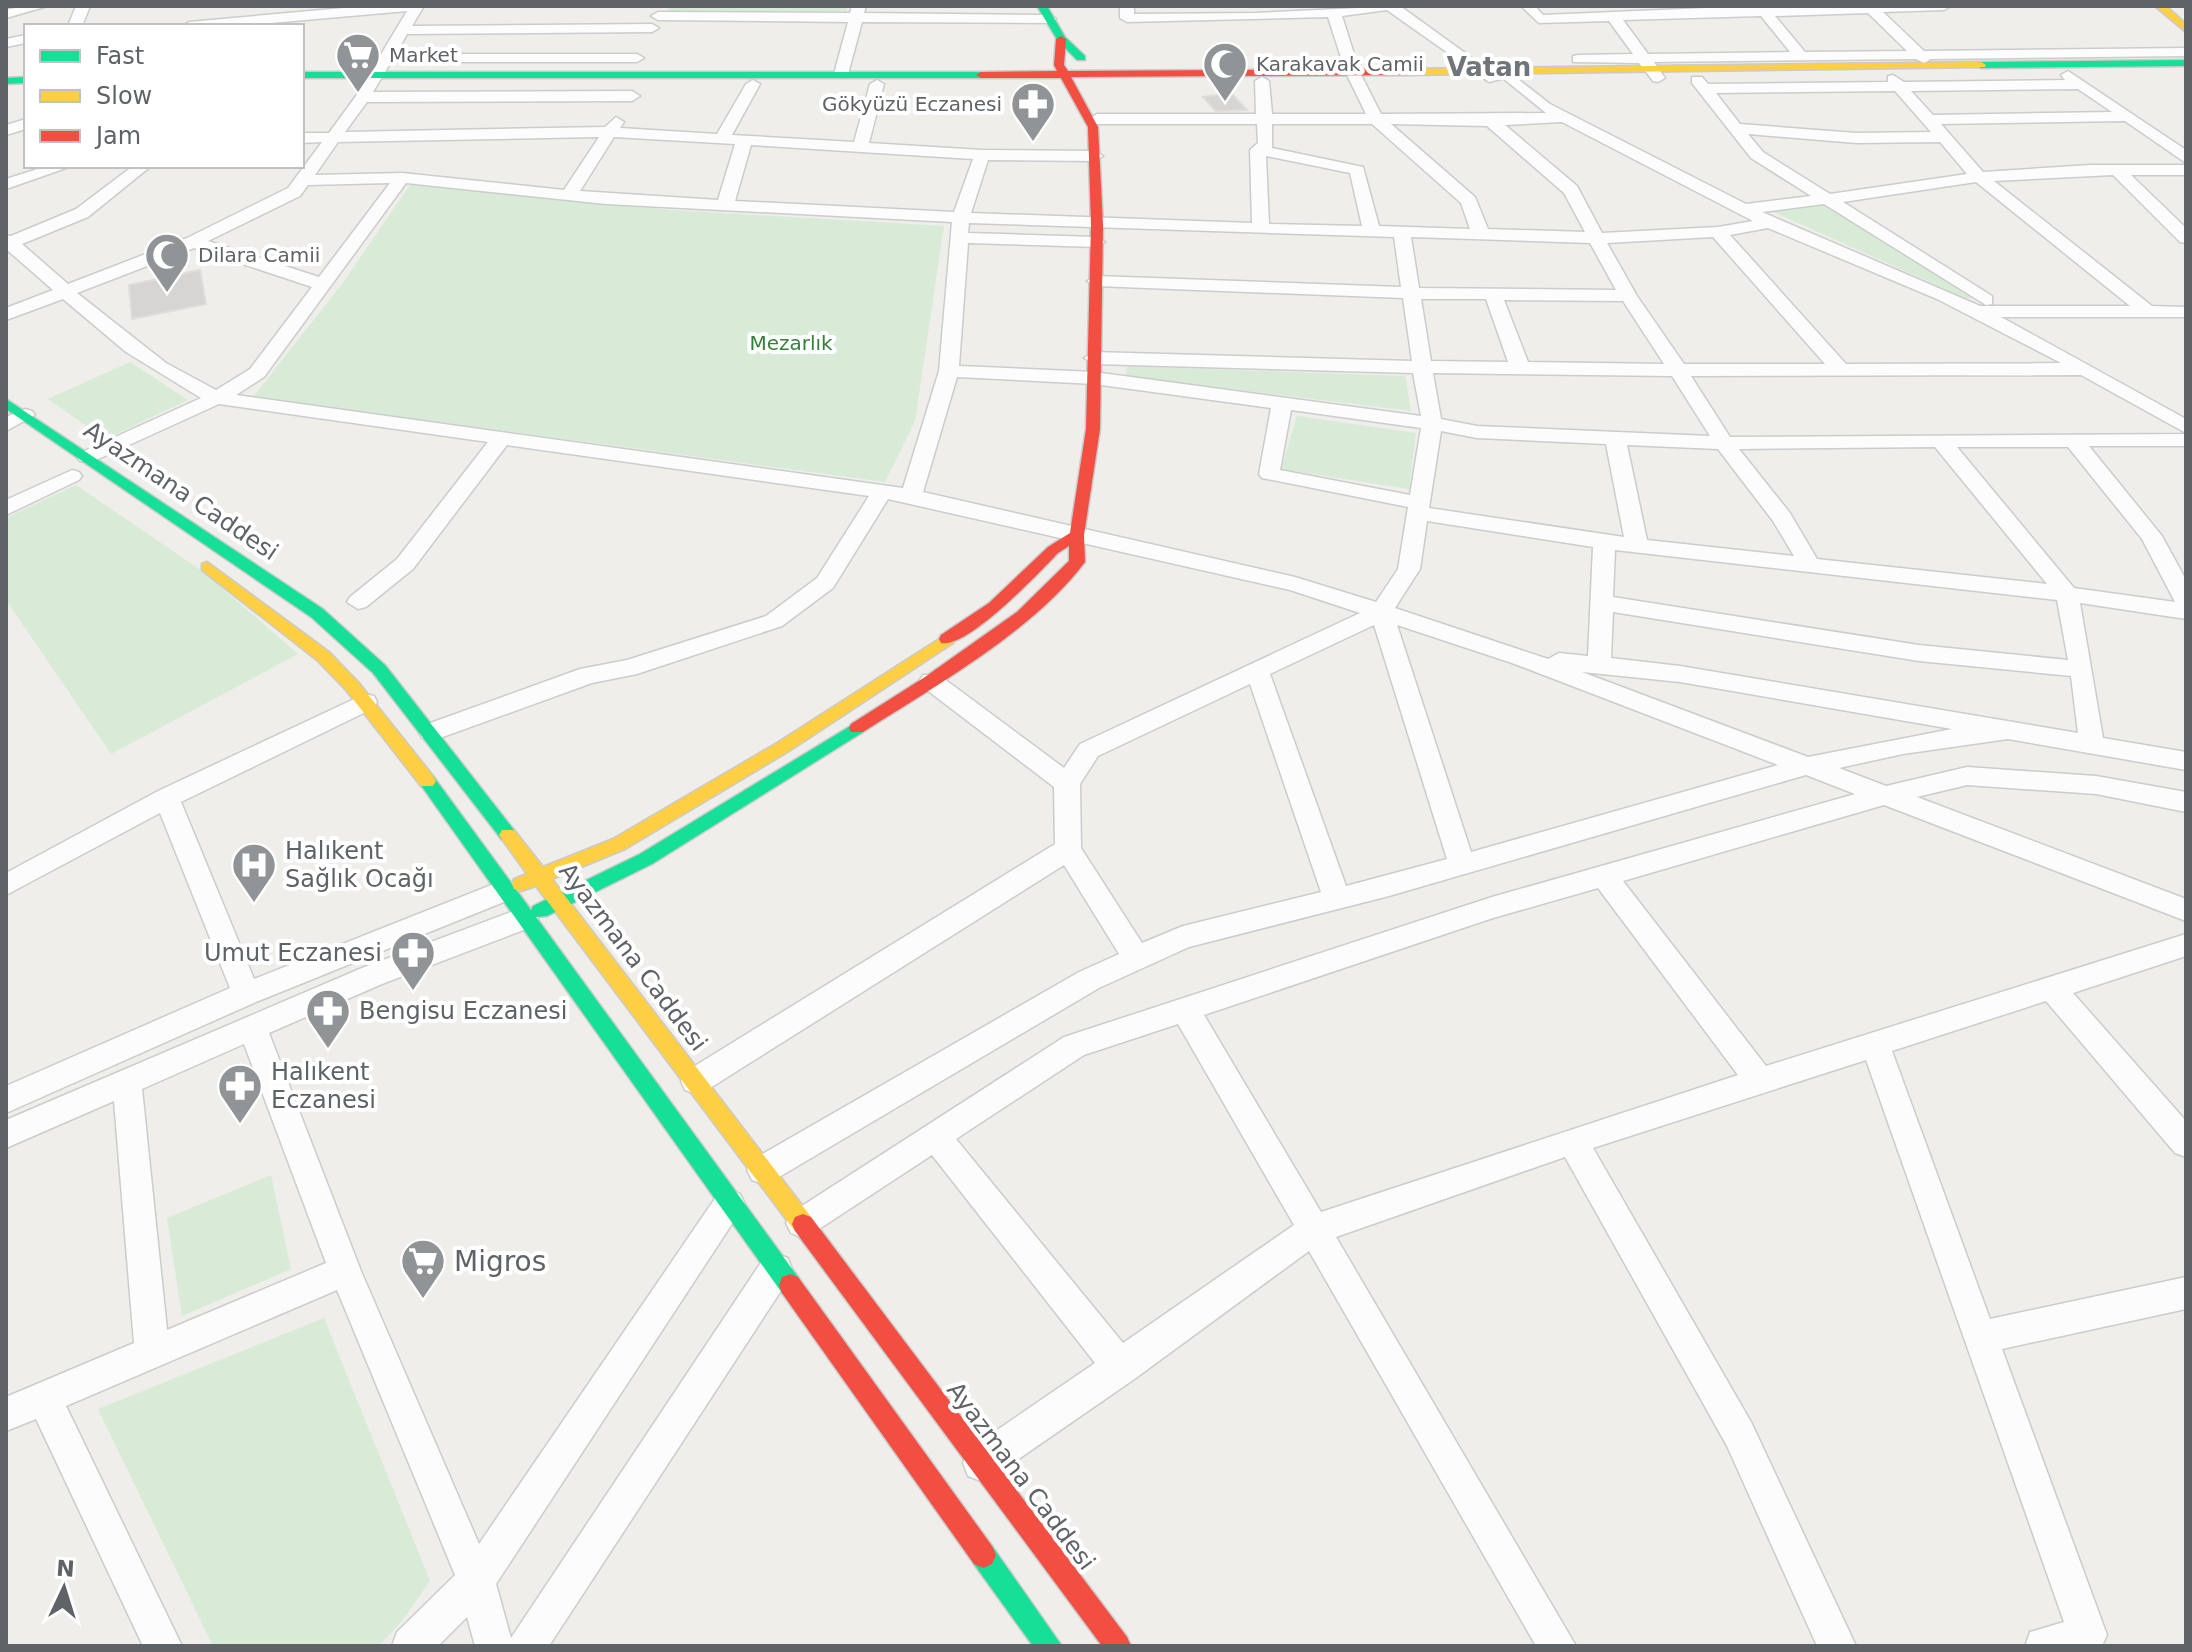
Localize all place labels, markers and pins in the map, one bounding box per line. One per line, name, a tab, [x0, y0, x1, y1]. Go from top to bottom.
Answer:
supermarket icon: Market	[334, 31, 382, 94]
mosque icon: Karakavak Camii	[1201, 40, 1249, 103]
place label: Market	[389, 43, 458, 67]
place label: Karakavak Camii	[1256, 52, 1424, 76]
pharmacy icon: Gökyüzü Eczanesi	[1009, 80, 1057, 143]
place label: Gökyüzü Eczanesi	[822, 92, 1002, 116]
mosque icon: Dilara Camii	[143, 231, 191, 294]
place label: Dilara Camii	[198, 243, 320, 267]
place label: Halıkent Sağlık Ocağı	[285, 837, 434, 893]
hospital icon: Halıkent Sağlık Ocağı	[230, 841, 278, 904]
pharmacy icon: Umut Eczanesi	[389, 929, 437, 992]
place label: Umut Eczanesi	[204, 939, 382, 967]
pharmacy icon: Bengisu Eczanesi	[304, 987, 352, 1050]
place label: Bengisu Eczanesi	[359, 997, 568, 1025]
place label: Halıkent Eczanesi	[271, 1058, 376, 1114]
pharmacy icon: Halıkent Eczanesi	[216, 1062, 264, 1125]
supermarket icon: Migros	[399, 1237, 447, 1300]
place label: Migros	[454, 1245, 546, 1278]

